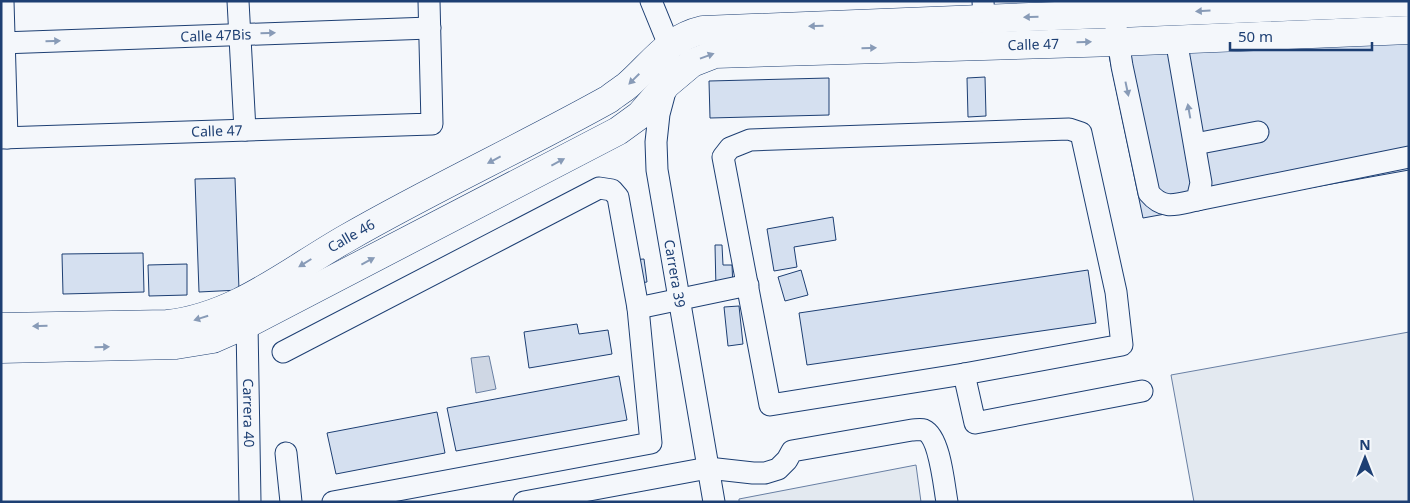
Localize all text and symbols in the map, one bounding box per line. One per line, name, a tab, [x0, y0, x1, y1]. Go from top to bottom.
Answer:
one-way arrow	[1194, 8, 1210, 16]
one-way arrow	[1022, 14, 1038, 22]
scale bar	[1230, 20, 1372, 52]
one-way arrow	[807, 22, 823, 30]
street label: Calle 47Bis	[180, 24, 252, 46]
text: 50 m	[1238, 26, 1273, 46]
one-way arrow	[260, 29, 276, 37]
street label: Calle 47	[1007, 34, 1059, 54]
one-way arrow	[45, 36, 61, 44]
one-way arrow	[1076, 38, 1092, 46]
one-way arrow	[861, 44, 877, 52]
one-way arrow	[700, 52, 715, 60]
one-way arrow	[628, 73, 640, 85]
one-way arrow	[1123, 82, 1131, 97]
one-way arrow	[1184, 102, 1192, 118]
street label: Calle 47	[191, 120, 243, 141]
one-way arrow	[486, 156, 501, 164]
one-way arrow	[551, 158, 566, 166]
street label: Calle 46	[324, 214, 378, 256]
street label: Carrera 39	[660, 238, 690, 309]
one-way arrow	[361, 257, 375, 265]
one-way arrow	[299, 259, 312, 268]
one-way arrow	[194, 314, 209, 322]
one-way arrow	[31, 322, 47, 330]
one-way arrow	[95, 343, 111, 351]
street label: Carrera 40	[239, 378, 259, 448]
north arrow	[1340, 433, 1390, 483]
text: N	[1359, 435, 1371, 454]

